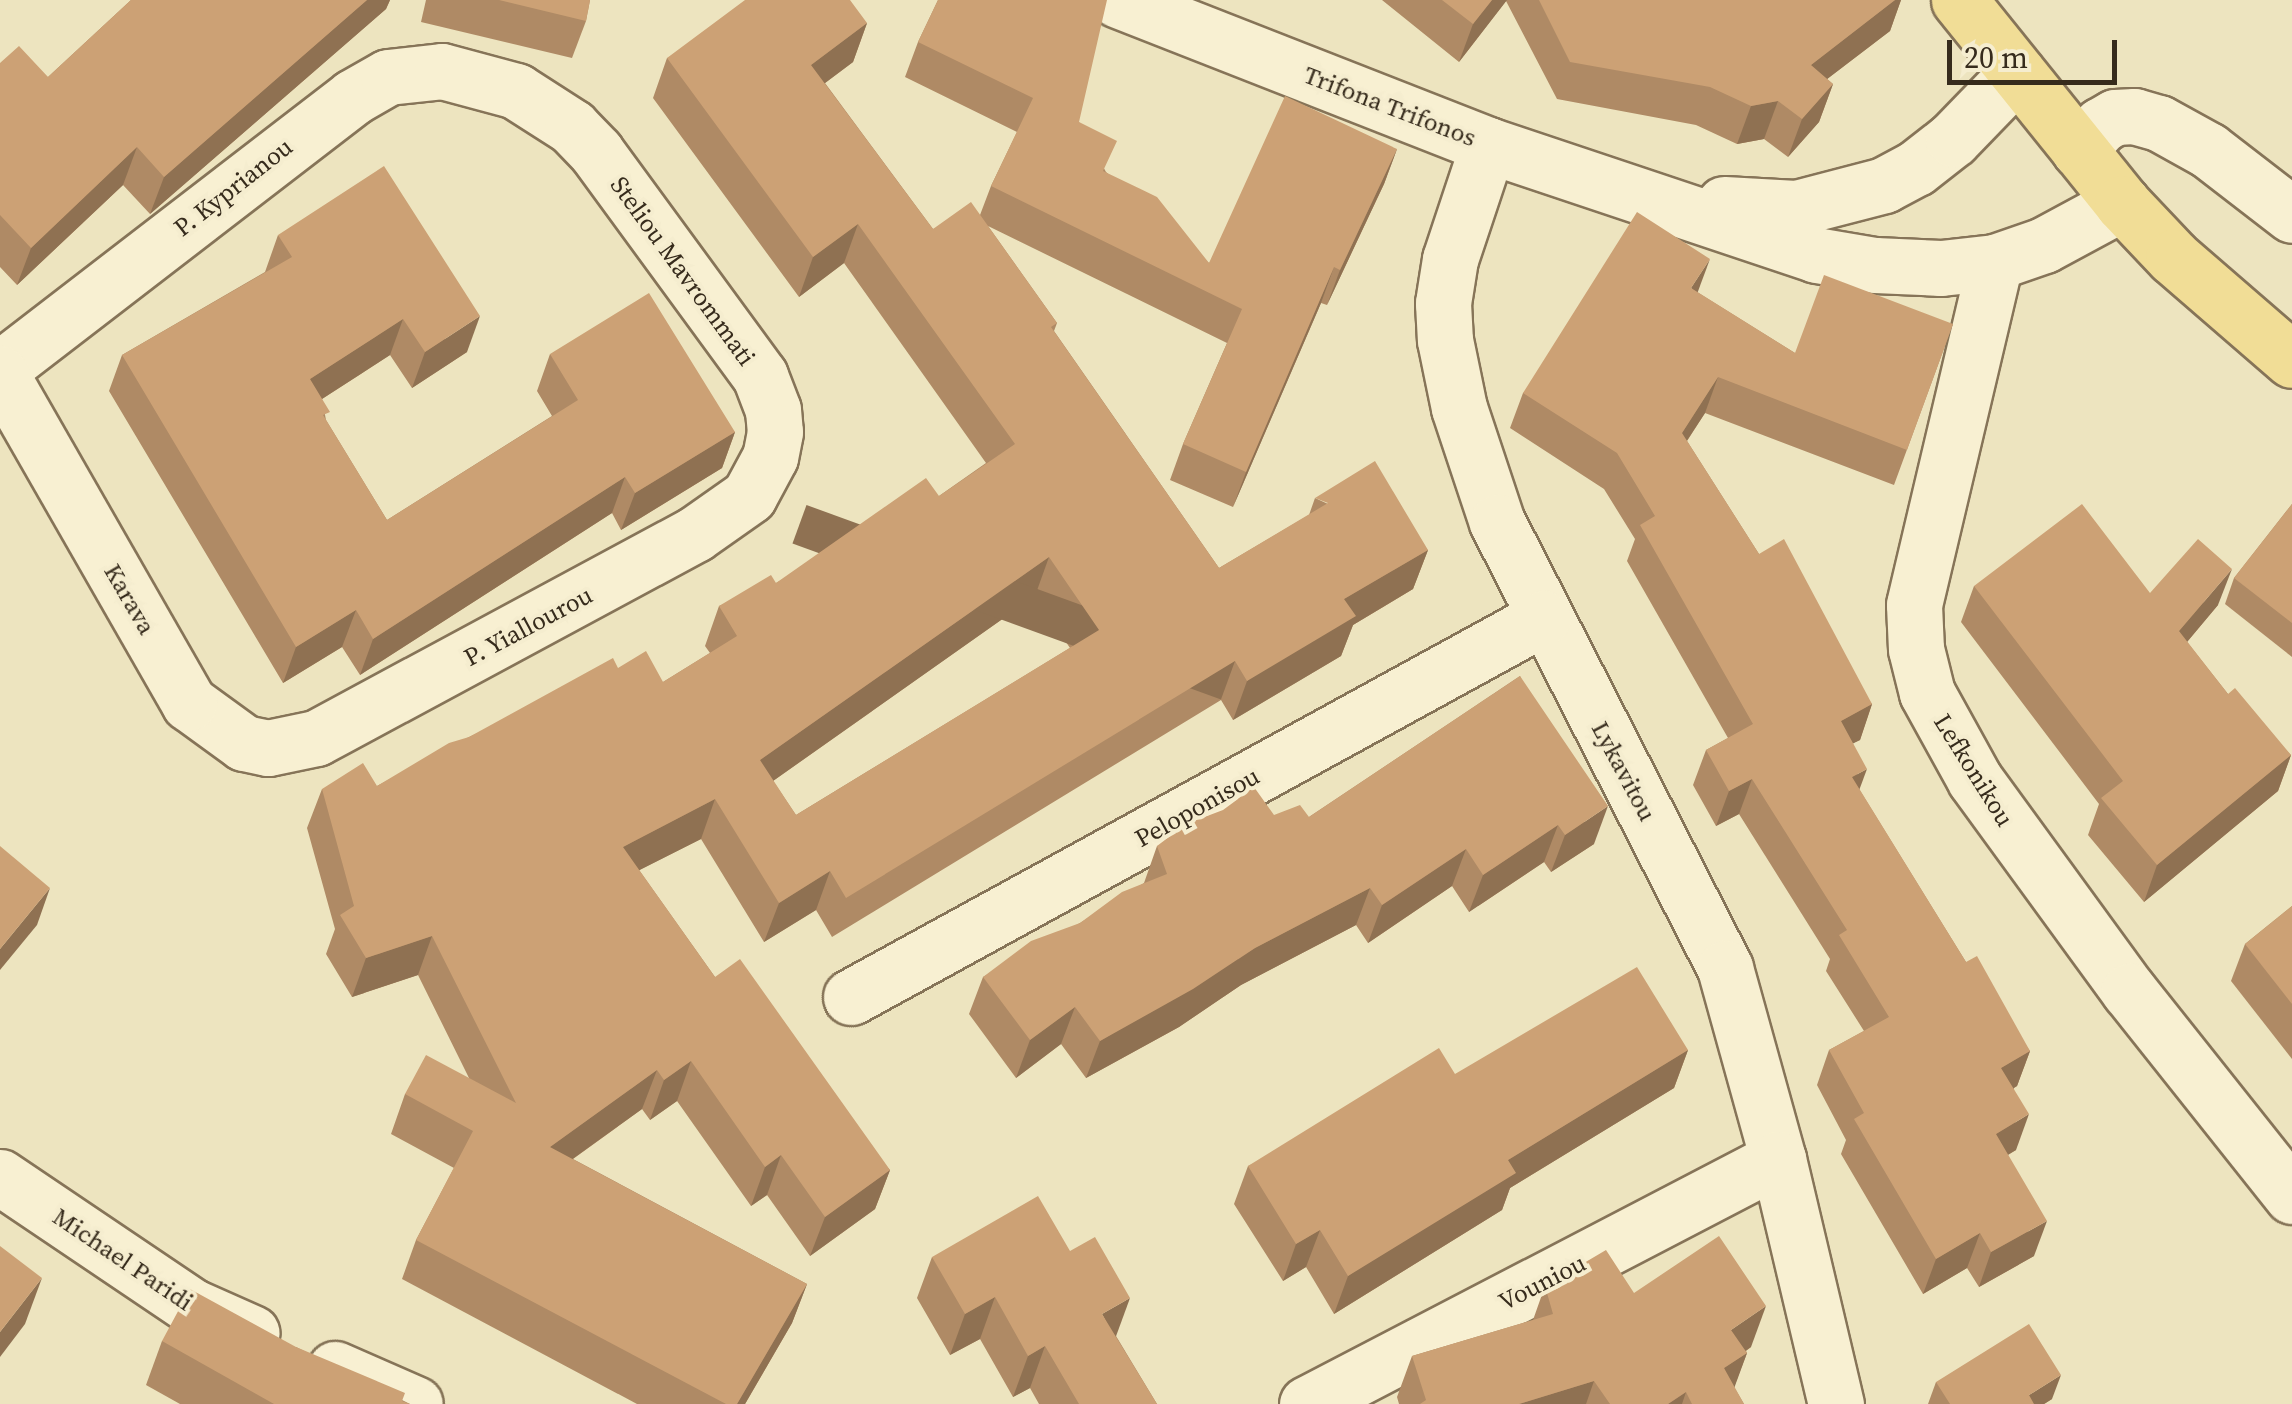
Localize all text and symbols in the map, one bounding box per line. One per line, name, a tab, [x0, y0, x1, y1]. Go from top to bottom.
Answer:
scale bar	[1952, 20, 2122, 82]
text: 20 m	[1964, 37, 2028, 78]
street label: Trifona Trifonos	[1299, 59, 1481, 153]
street label: P. Kyprianou	[168, 131, 298, 243]
street label: Steliou Mavrommati	[604, 171, 762, 371]
street label: Karava	[98, 558, 162, 640]
street label: P. Yiallourou	[458, 579, 598, 673]
street label: Lefkonikou	[1928, 708, 2020, 832]
street label: Lykavitou	[1585, 716, 1663, 826]
street label: Peloponisou	[1130, 761, 1264, 853]
street label: Michael Paridi	[47, 1201, 199, 1317]
street label: Vouniou	[1493, 1247, 1591, 1317]

